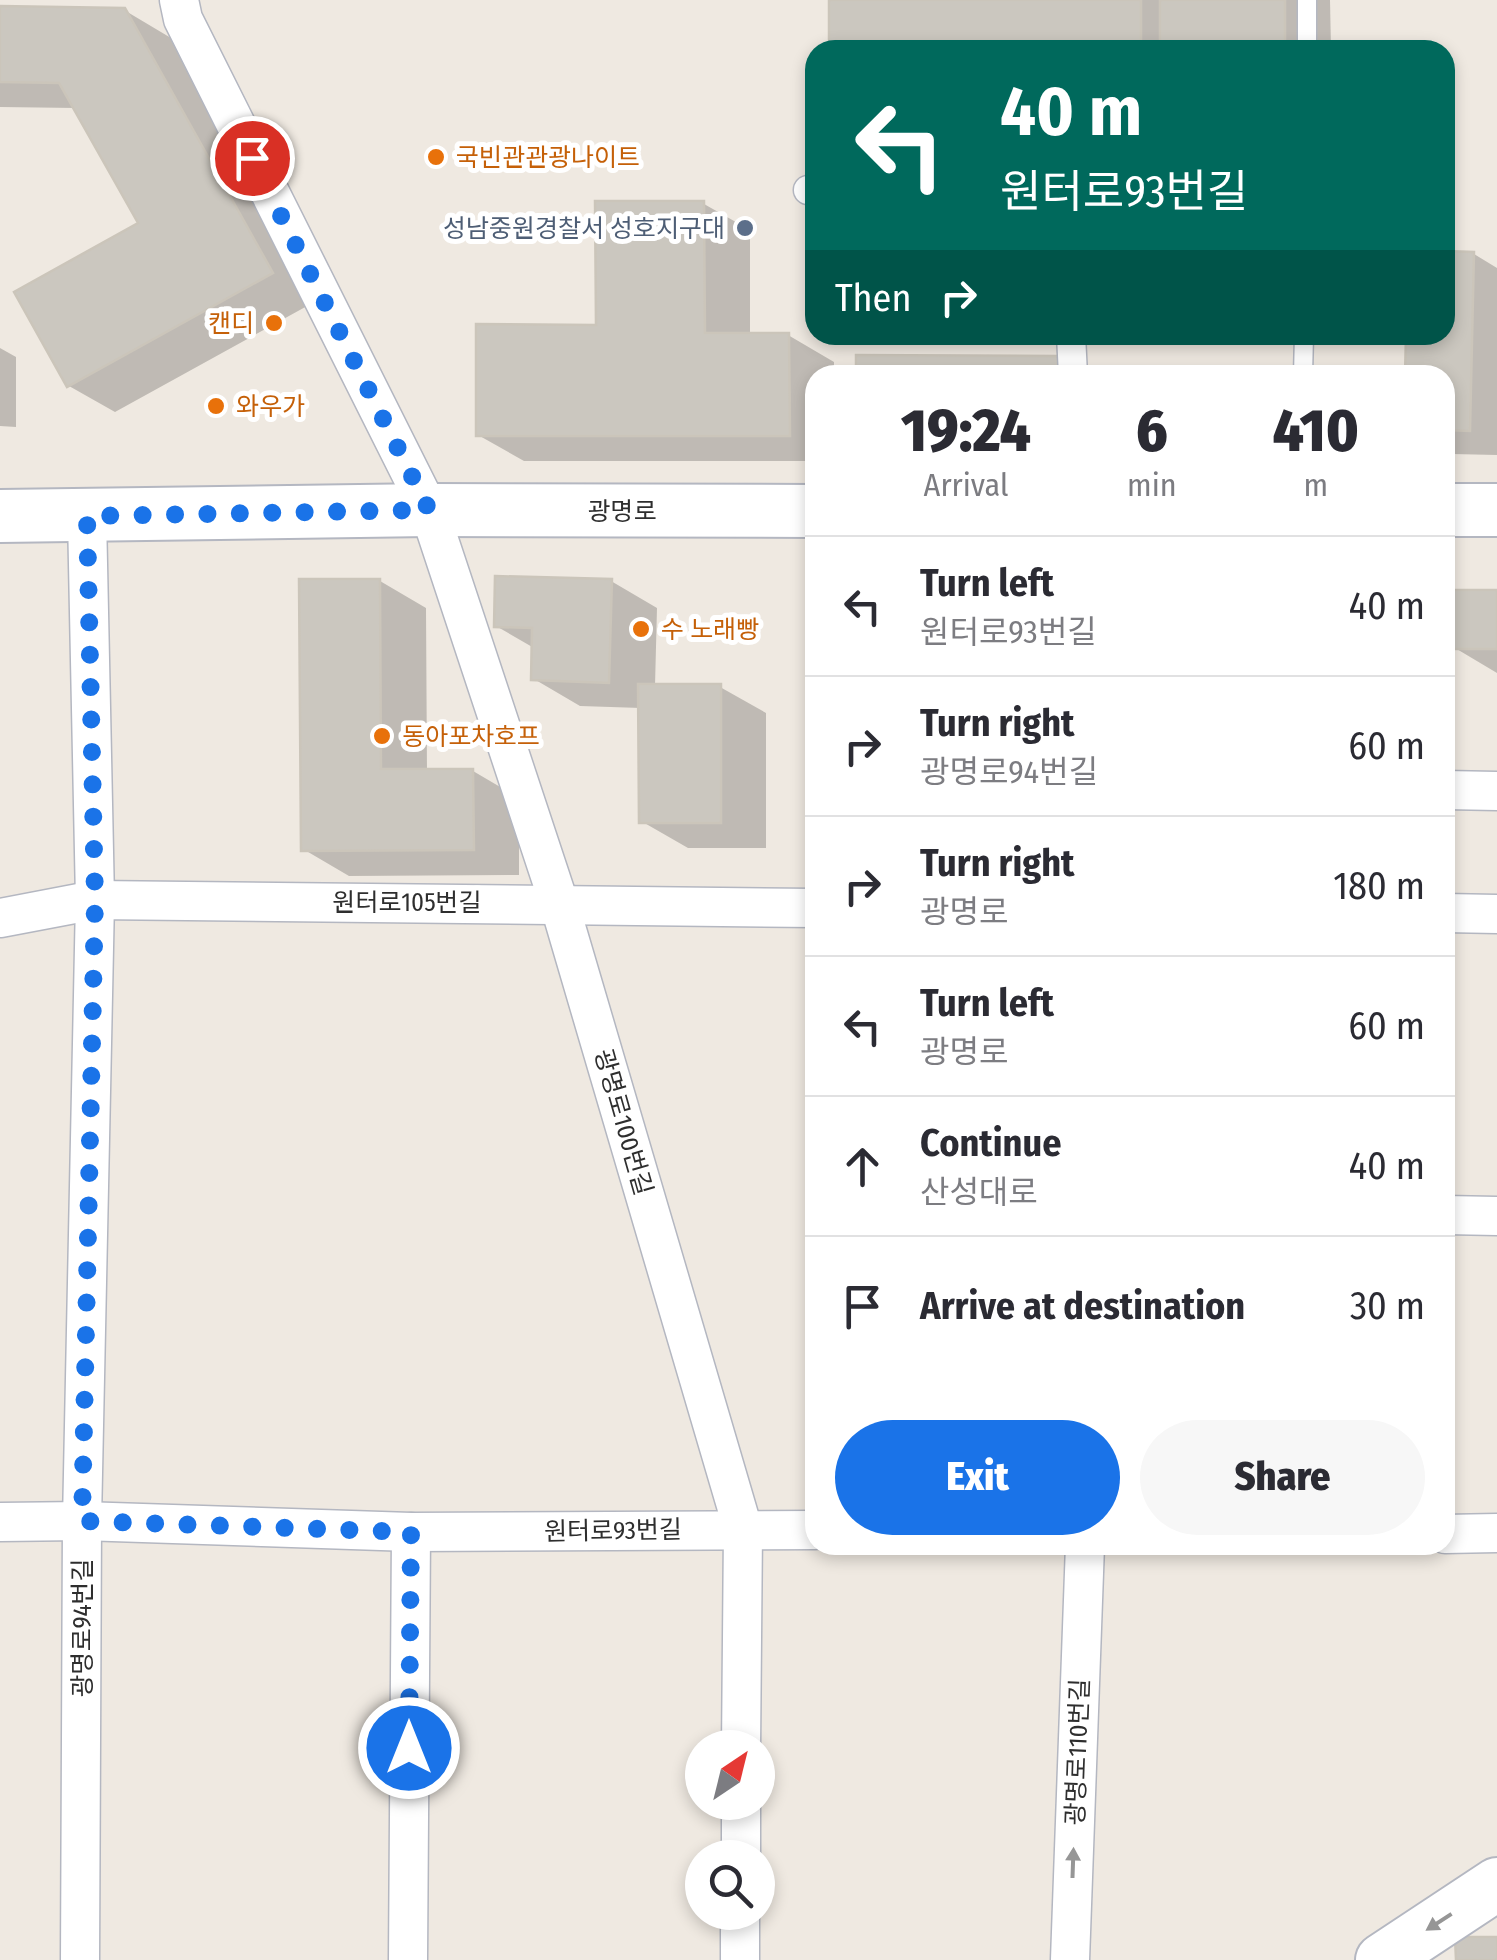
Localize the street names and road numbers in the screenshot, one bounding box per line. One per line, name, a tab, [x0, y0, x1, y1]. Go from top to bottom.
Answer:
street label: 광명로	[587, 497, 657, 527]
street label: 원터로105번길	[332, 888, 482, 918]
street label: 광명로100번길	[588, 1046, 658, 1199]
street label: 원터로93번길	[544, 1515, 682, 1547]
street label: 광명로94번길	[68, 1558, 98, 1698]
street label: 광명로110번길	[1060, 1678, 1096, 1826]

